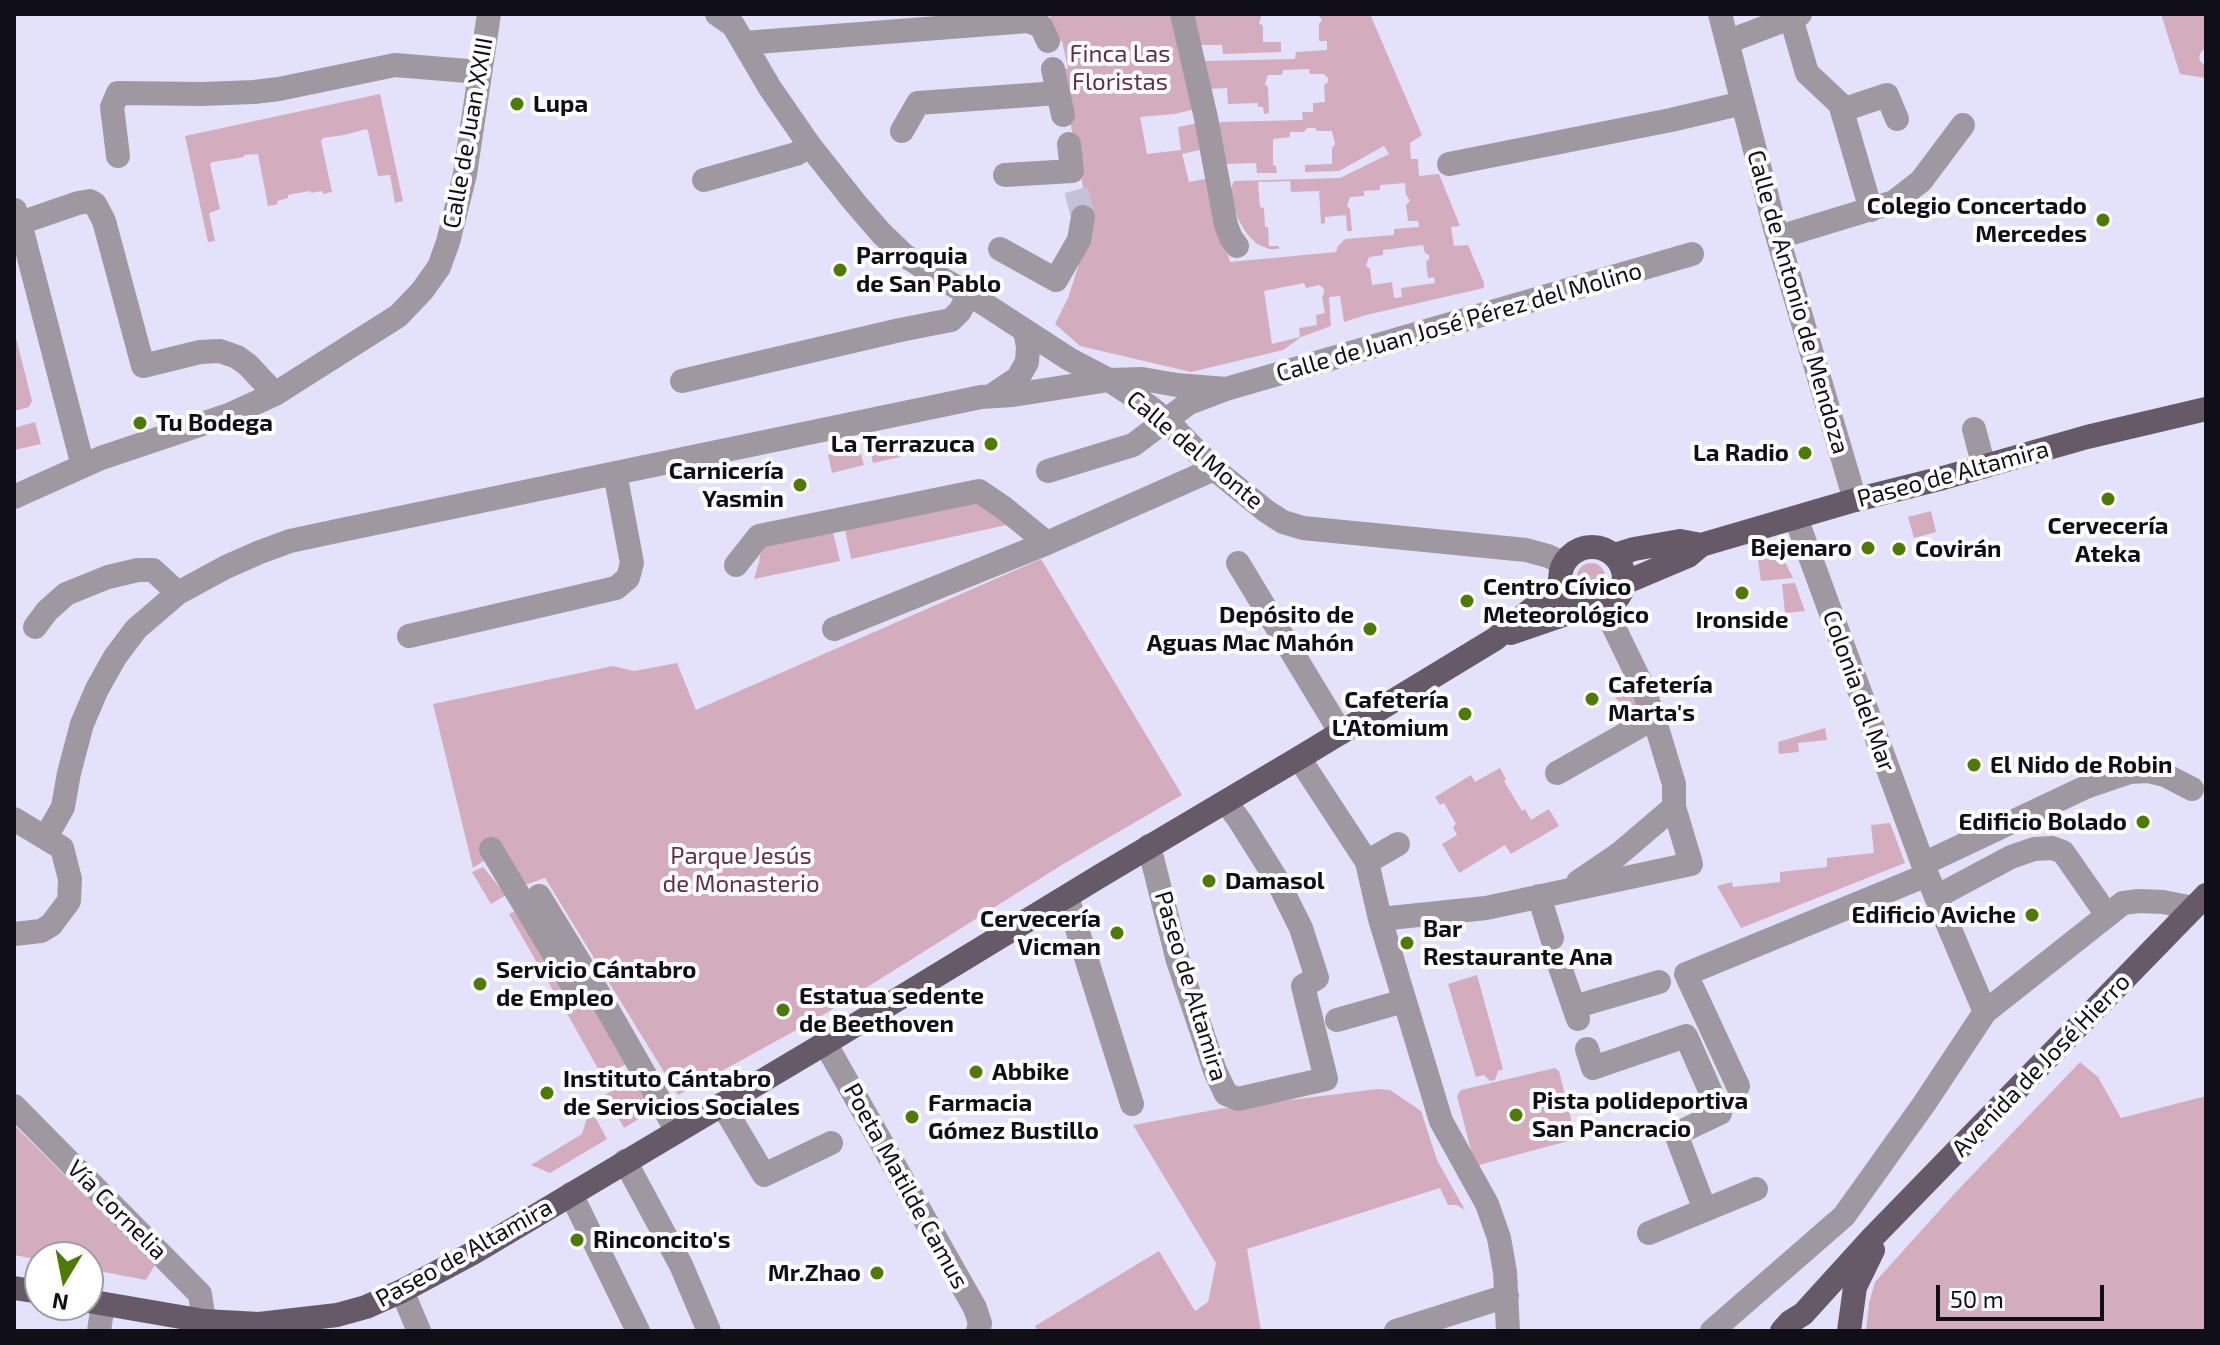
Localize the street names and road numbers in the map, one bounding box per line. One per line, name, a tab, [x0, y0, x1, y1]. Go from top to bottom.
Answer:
street label: Calle de Juan XXIII	[437, 35, 499, 231]
street label: Calle de Antonio de Mendoza	[1741, 147, 1855, 457]
street label: Calle de Juan José Pérez del Molino	[1273, 256, 1645, 388]
street label: Calle del Monte	[1121, 385, 1269, 515]
street label: Paseo de Altamira	[1854, 435, 2052, 513]
street label: Colonia del Mar	[1816, 606, 1902, 776]
street label: Paseo de Altamira	[1148, 887, 1234, 1085]
street label: Avenida de José Hierro	[1946, 967, 2136, 1163]
street label: Poeta Matilde Camus	[838, 1078, 974, 1294]
street label: Vía Cornelia	[61, 1154, 173, 1266]
street label: Paseo de Altamira	[371, 1193, 557, 1313]

